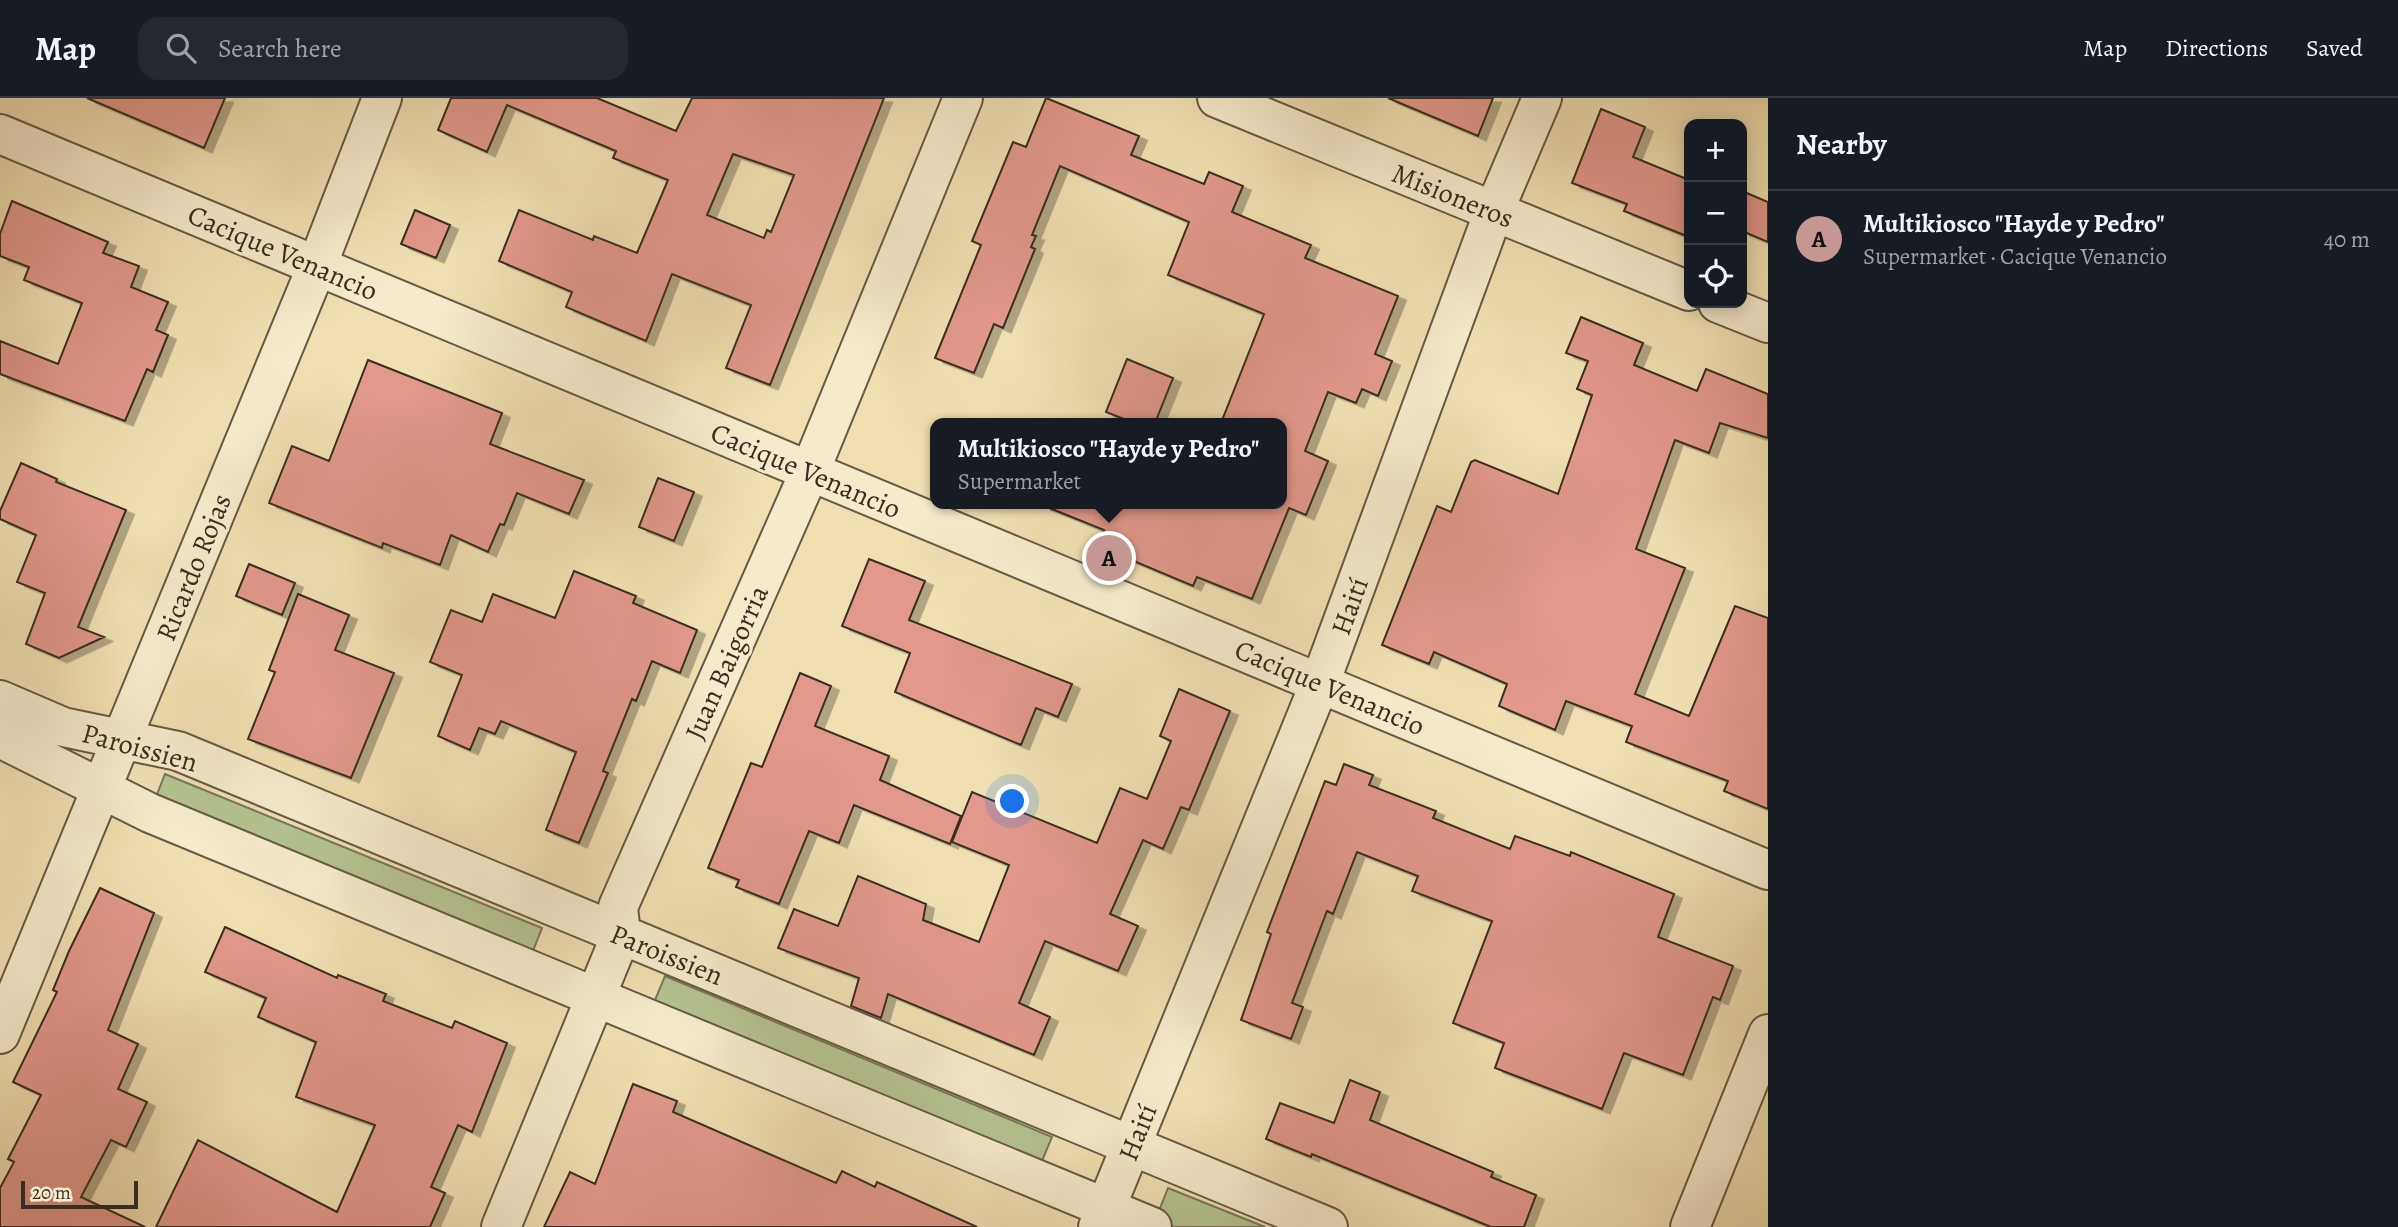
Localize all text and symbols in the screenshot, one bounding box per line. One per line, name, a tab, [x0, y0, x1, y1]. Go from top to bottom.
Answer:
search box	[138, 17, 628, 80]
text: Map	[35, 26, 96, 71]
icon: search	[162, 29, 200, 67]
text: Search here	[218, 31, 342, 66]
text: Map	[2083, 32, 2127, 64]
text: Directions	[2165, 32, 2268, 64]
text: Saved	[2306, 32, 2363, 64]
map controls	[1684, 119, 1747, 308]
button: +	[1684, 119, 1747, 182]
text: Nearby	[1796, 124, 1887, 164]
street label: Misioneros	[1386, 154, 1519, 238]
button: −	[1684, 182, 1747, 245]
street label: Cacique Venancio	[182, 196, 383, 310]
text: Multikiosco "Hayde y Pedro"	[1863, 206, 2164, 241]
text: A	[1812, 224, 1826, 255]
text: 40 m	[2324, 224, 2370, 255]
text: Supermarket · Cacique Venancio	[1863, 241, 2167, 272]
button: locate	[1684, 245, 1747, 308]
street label: Cacique Venancio	[705, 414, 906, 528]
popup	[930, 418, 1287, 509]
text: Multikiosco "Hayde y Pedro"	[958, 431, 1259, 466]
text: Supermarket	[958, 466, 1081, 497]
street label: Ricardo Rojas	[147, 488, 241, 647]
pin: A	[1086, 532, 1132, 584]
street label: Haití	[1322, 572, 1378, 640]
street label: Juan Baigorria	[676, 579, 778, 746]
street label: Cacique Venancio	[1229, 631, 1430, 745]
street label: Paroissien	[78, 714, 202, 782]
your location	[995, 784, 1029, 818]
street label: Paroissien	[605, 915, 729, 995]
street label: Haití	[1109, 1098, 1167, 1167]
scale bar	[21, 1178, 138, 1210]
text: 20 m	[32, 1180, 71, 1206]

